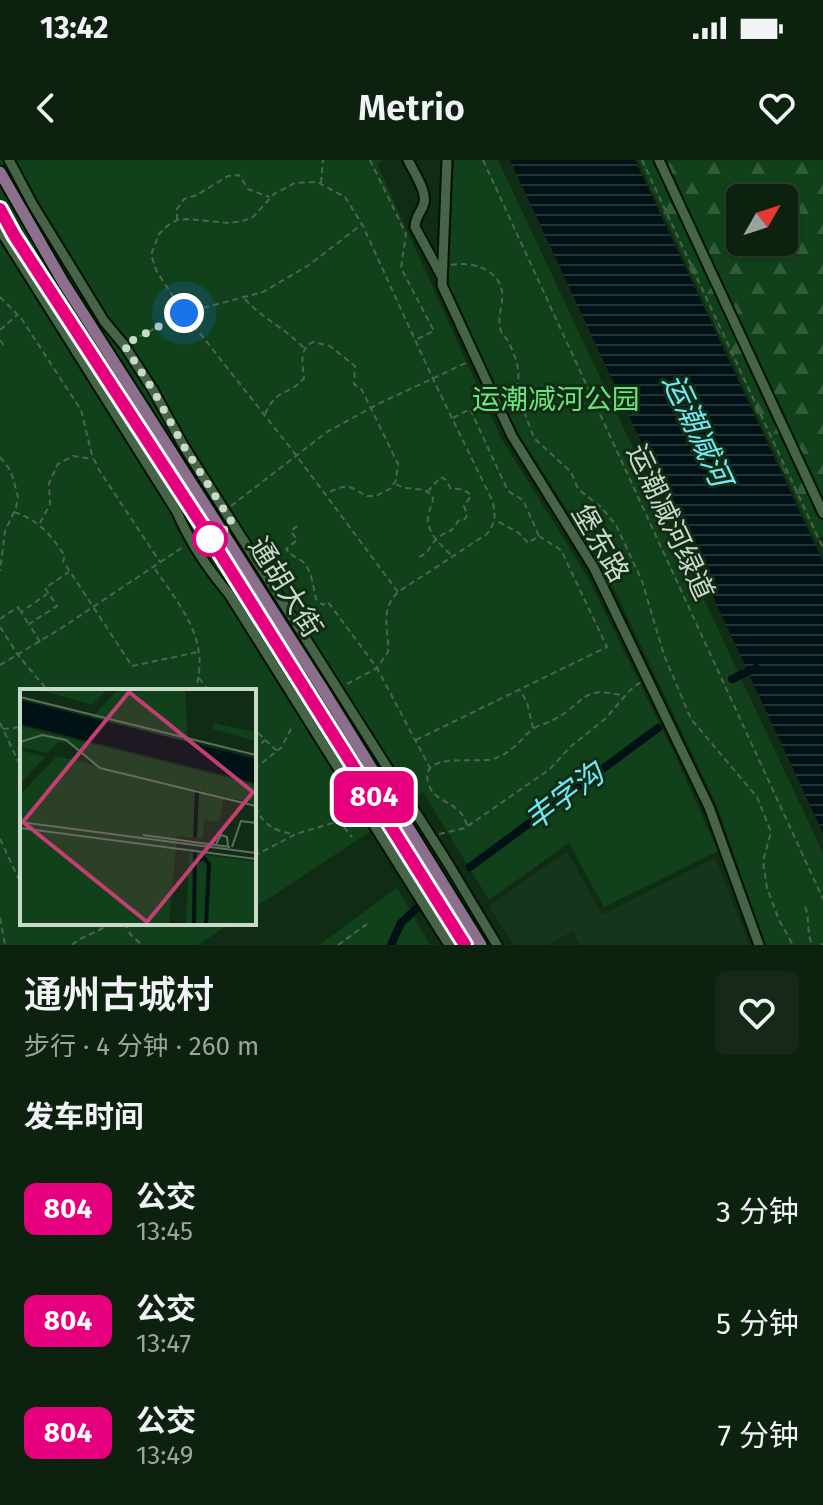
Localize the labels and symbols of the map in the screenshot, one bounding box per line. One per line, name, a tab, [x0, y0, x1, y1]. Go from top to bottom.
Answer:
north arrow	[726, 184, 798, 256]
your location	[164, 293, 204, 333]
water label: 运潮减河	[655, 368, 741, 497]
park label: 运潮减河公园	[472, 383, 640, 416]
street label: 运潮减河绿道	[620, 439, 721, 605]
street label: 堡东路	[565, 499, 636, 588]
unlabelled marker	[193, 522, 227, 556]
street label: 通胡大街	[242, 531, 329, 644]
inset map	[20, 689, 256, 925]
water label: 丰字沟	[517, 754, 613, 838]
line badge: 804	[328, 771, 420, 823]

